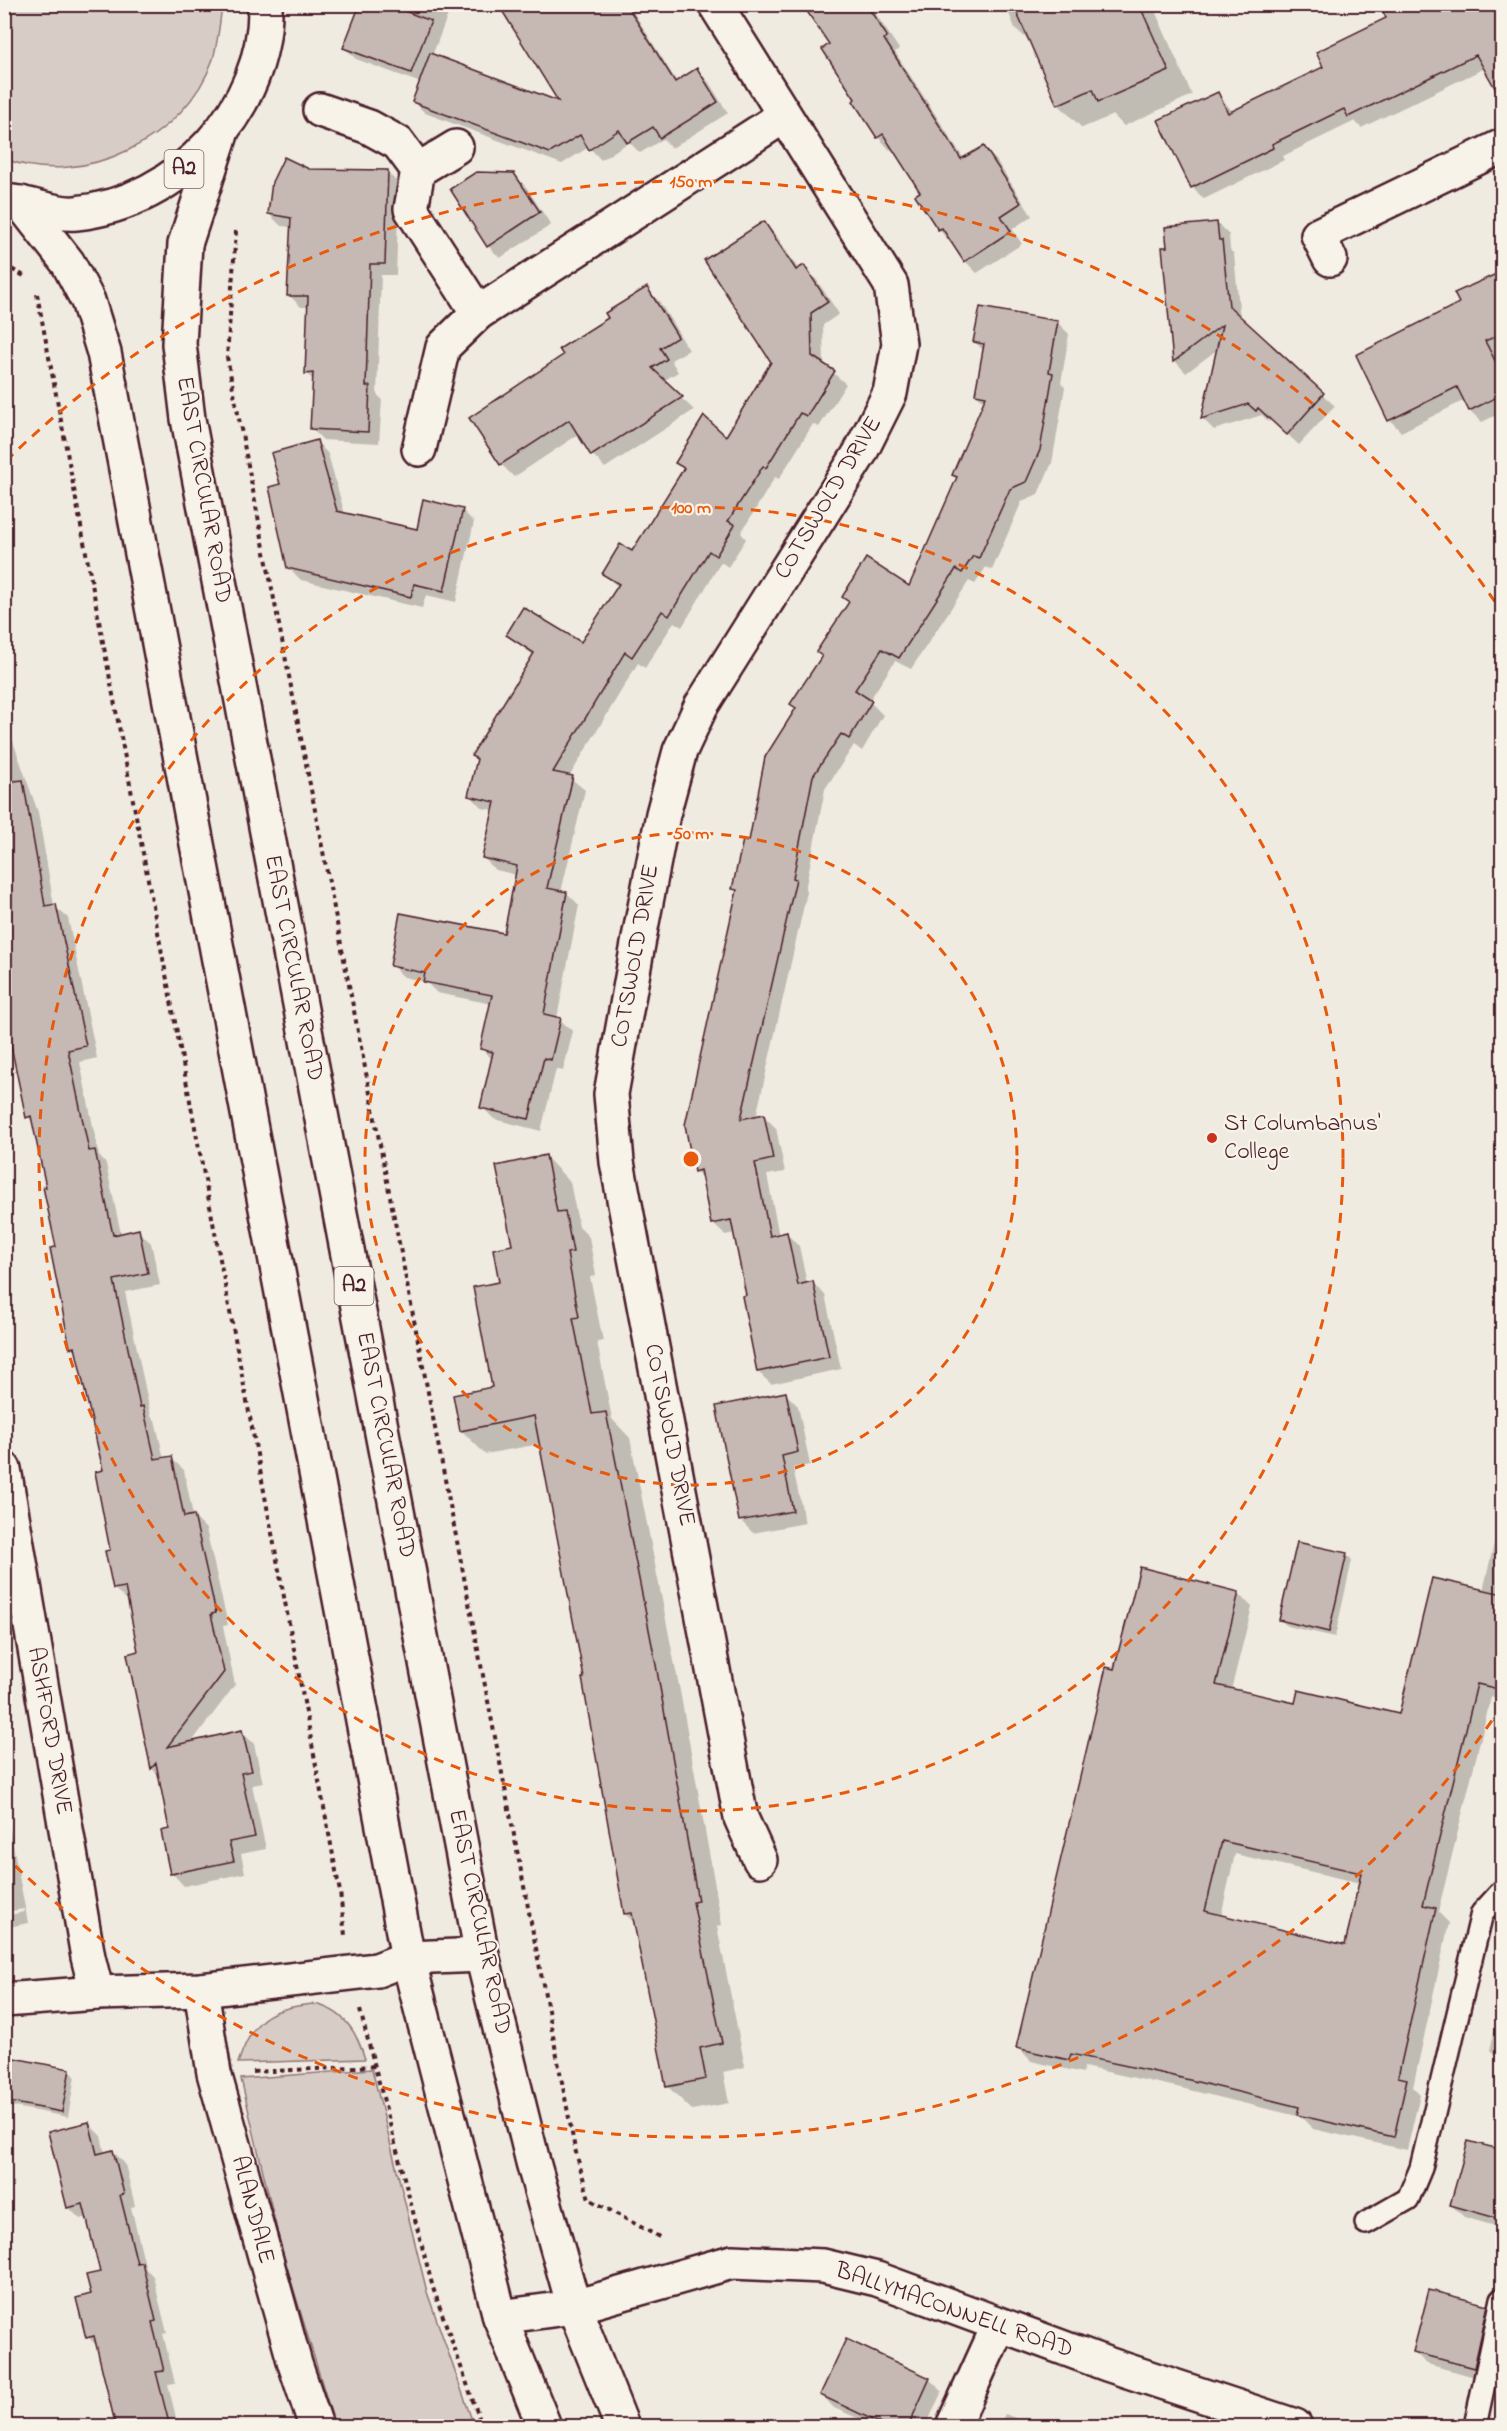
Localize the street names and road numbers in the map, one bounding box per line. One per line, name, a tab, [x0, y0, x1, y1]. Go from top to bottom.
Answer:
road number: A2	[164, 150, 204, 188]
street label: EAST CIRCULAR ROAD	[166, 374, 240, 606]
street label: COTSWOLD DRIVE	[766, 410, 892, 586]
street label: EAST CIRCULAR ROAD	[254, 852, 332, 1084]
street label: COTSWOLD DRIVE	[603, 862, 669, 1050]
road number: A2	[334, 1267, 374, 1305]
street label: EAST CIRCULAR ROAD	[346, 1329, 424, 1561]
street label: COTSWOLD DRIVE	[634, 1341, 704, 1529]
street label: ASHFORD DRIVE	[17, 1644, 81, 1818]
street label: EAST CIRCULAR ROAD	[438, 1806, 520, 2038]
street label: ALANDALE	[221, 2152, 283, 2268]
street label: BALLYMACONNELL ROAD	[829, 2253, 1078, 2368]

